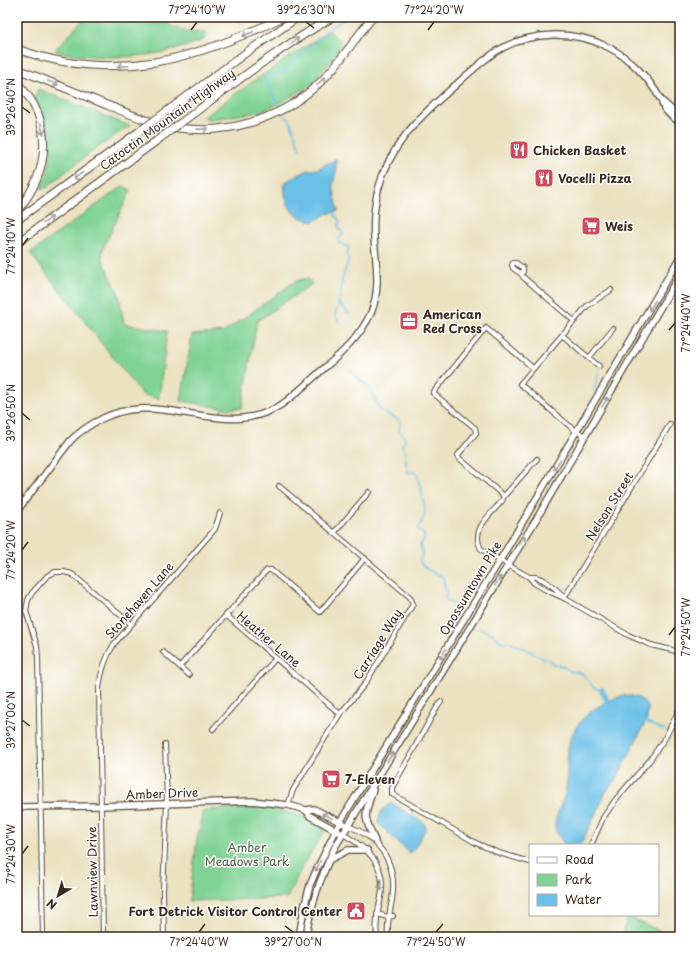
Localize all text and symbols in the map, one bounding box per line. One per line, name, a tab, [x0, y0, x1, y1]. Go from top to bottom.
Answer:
text: 77°24'10"W	[168, 2, 226, 17]
text: 39°26'30"N	[277, 2, 335, 17]
text: 77°24'20"W	[404, 2, 465, 17]
one-way arrow	[242, 30, 254, 38]
one-way arrow	[288, 37, 299, 45]
one-way arrow	[117, 62, 130, 69]
street label: Catoctin Mountain Highway	[96, 64, 238, 174]
one-way arrow	[316, 77, 326, 86]
text: 39°26'40"N	[3, 78, 18, 136]
one-way arrow	[47, 80, 59, 88]
one-way arrow	[38, 122, 46, 135]
one-way arrow	[196, 125, 209, 133]
restaurant icon: Chicken Basket	[508, 139, 530, 161]
place label: Chicken Basket	[533, 141, 627, 159]
restaurant icon: Vocelli Pizza	[533, 167, 555, 189]
place label: Vocelli Pizza	[558, 169, 632, 187]
one-way arrow	[73, 172, 84, 180]
supermarket icon: Weis	[580, 215, 602, 237]
one-way arrow	[43, 216, 54, 224]
text: 77°24'10"W	[3, 217, 18, 275]
place label: Weis	[605, 217, 633, 235]
text: 77°24'40"W	[678, 293, 693, 353]
one-way arrow	[647, 300, 655, 312]
place label: American Red Cross	[422, 305, 482, 337]
office icon: American Red Cross	[398, 310, 420, 332]
text: 39°26'50"N	[3, 384, 18, 442]
one-way arrow	[601, 397, 609, 408]
one-way arrow	[553, 459, 561, 471]
street label: Nelson Street	[581, 468, 637, 544]
text: 77°24'20"W	[3, 519, 18, 580]
one-way arrow	[519, 535, 527, 547]
street label: Opossumtown Pike	[435, 538, 505, 638]
street label: Stonehaven Lane	[100, 557, 178, 642]
one-way arrow	[493, 576, 502, 587]
text: 77°24'50"W	[678, 597, 693, 656]
street label: Carriage Way	[348, 605, 406, 683]
street label: Heather Lane	[233, 607, 305, 671]
one-way arrow	[439, 648, 447, 660]
text: 39°27'00"N	[3, 691, 18, 749]
one-way arrow	[387, 751, 395, 763]
supermarket icon: 7-Eleven	[320, 768, 342, 790]
place label: 7-Eleven	[345, 770, 395, 788]
street label: Amber Drive	[125, 783, 199, 803]
one-way arrow	[322, 811, 334, 819]
text: 77°24'30"W	[3, 824, 18, 884]
street label: Lawnview Drive	[82, 826, 102, 918]
park label: Amber Meadows Park	[205, 838, 289, 870]
legend	[529, 844, 659, 916]
text: Road	[565, 850, 594, 868]
one-way arrow	[314, 859, 321, 871]
text: Park	[565, 870, 592, 888]
north arrow	[38, 876, 78, 916]
one-way arrow	[378, 878, 385, 891]
text: Water	[565, 890, 602, 908]
text: N	[43, 895, 60, 914]
public building icon: Fort Detrick Visitor Control Center	[345, 900, 367, 922]
place label: Fort Detrick Visitor Control Center	[129, 902, 343, 920]
text: 77°24'40"W	[169, 934, 229, 949]
text: 39°27'00"N	[264, 934, 322, 949]
text: 77°24'50"W	[407, 934, 466, 949]

